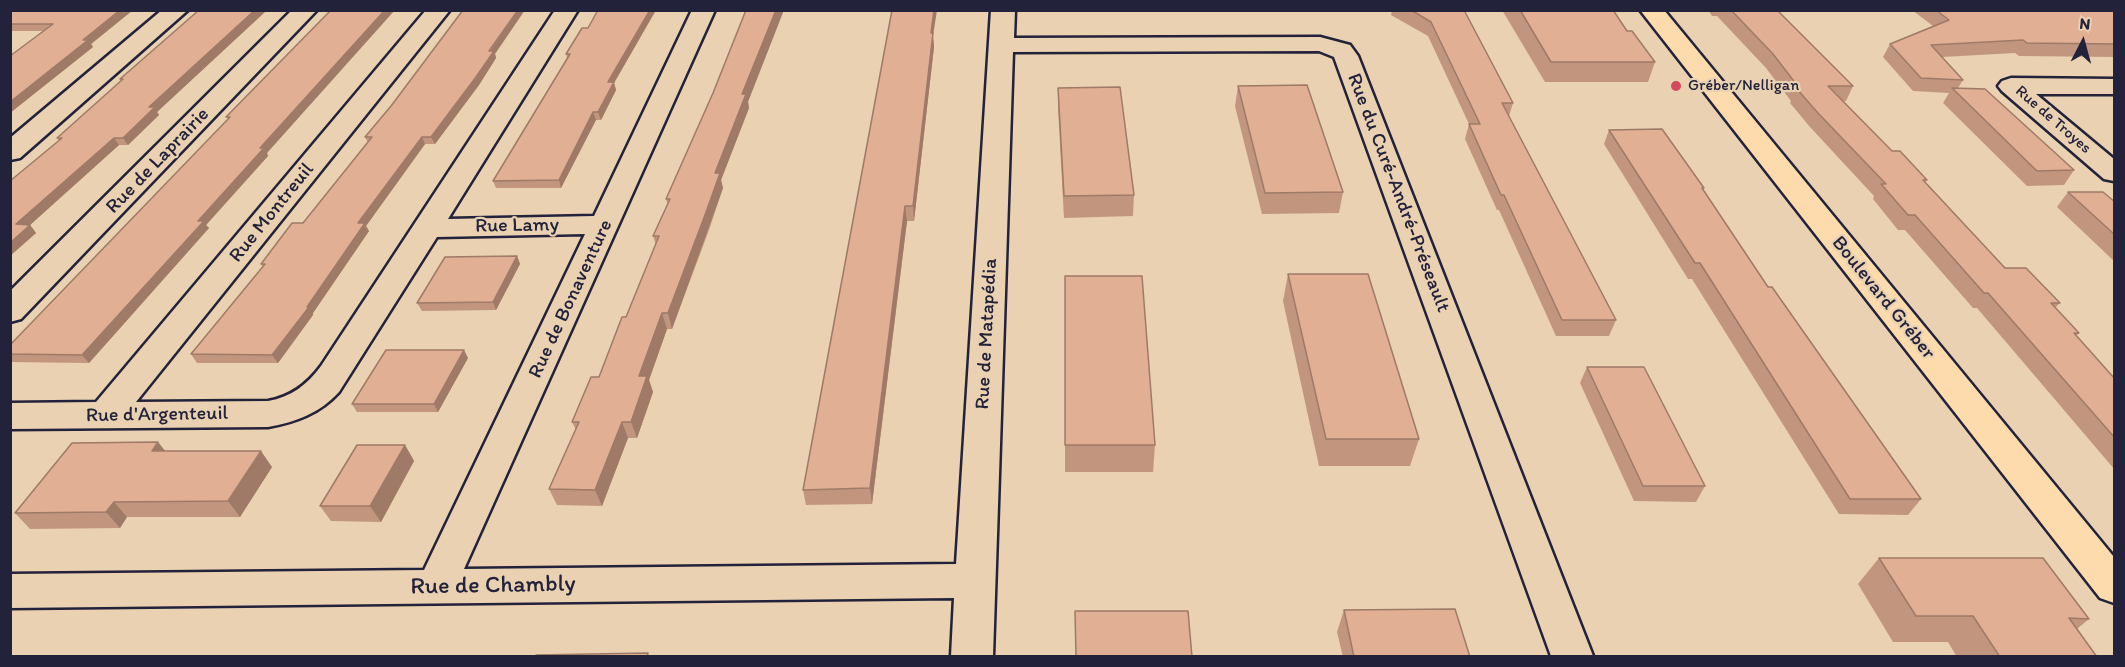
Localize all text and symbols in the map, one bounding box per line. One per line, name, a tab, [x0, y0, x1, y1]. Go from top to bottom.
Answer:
north arrow	[2053, 12, 2113, 72]
text: N	[2079, 14, 2091, 34]
street label: Rue du Curé-André-Préseault	[1341, 70, 1455, 316]
place label: Gréber/Nelligan	[1688, 76, 1799, 96]
marker: Gréber/Nelligan	[1669, 79, 1683, 93]
street label: Rue de Troyes	[2011, 82, 2095, 158]
street label: Rue de Laprairie	[101, 103, 215, 219]
street label: Rue Montreuil	[225, 158, 319, 268]
street label: Rue Lamy	[475, 213, 559, 239]
street label: Rue de Bonaventure	[524, 216, 618, 382]
street label: Boulevard Gréber	[1826, 232, 1940, 364]
street label: Rue de Matapédia	[971, 258, 1003, 410]
street label: Rue d'Argenteuil	[86, 402, 228, 428]
street label: Rue de Chambly	[410, 570, 576, 602]

